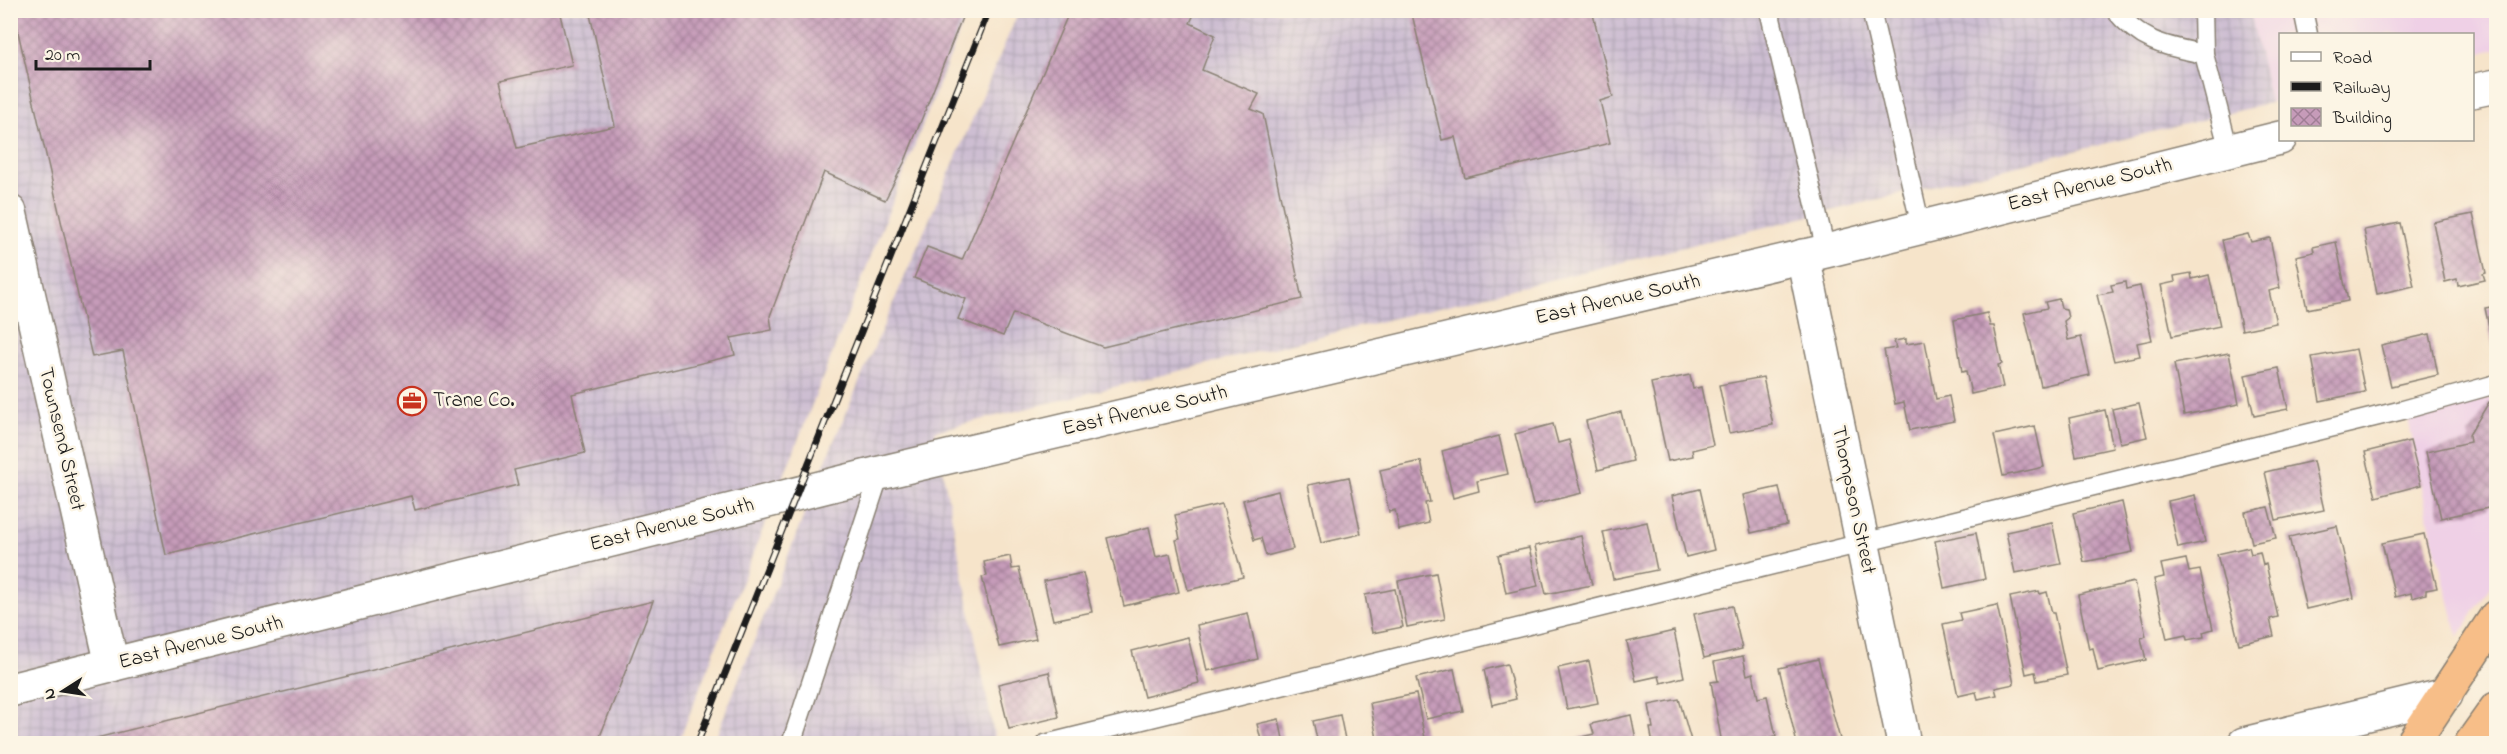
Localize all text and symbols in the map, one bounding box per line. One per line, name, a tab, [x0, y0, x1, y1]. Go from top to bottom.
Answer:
scale bar	[36, 33, 150, 71]
legend	[2279, 33, 2474, 141]
text: 20 m	[45, 43, 80, 69]
text: Road	[2333, 46, 2372, 72]
text: Railway	[2333, 76, 2390, 102]
text: Building	[2332, 106, 2392, 133]
street label: East Avenue South	[2005, 150, 2175, 220]
street label: East Avenue South	[1533, 266, 1703, 334]
street label: Townsend Street	[30, 364, 92, 514]
street label: East Avenue South	[1060, 377, 1230, 445]
office icon: Trane Co.	[396, 385, 428, 417]
place label: Trane Co.	[433, 386, 515, 416]
street label: Thompson Street	[1823, 423, 1883, 577]
street label: East Avenue South	[587, 490, 757, 560]
street label: East Avenue South	[116, 608, 286, 678]
north arrow	[33, 661, 93, 721]
text: N	[37, 686, 63, 701]

